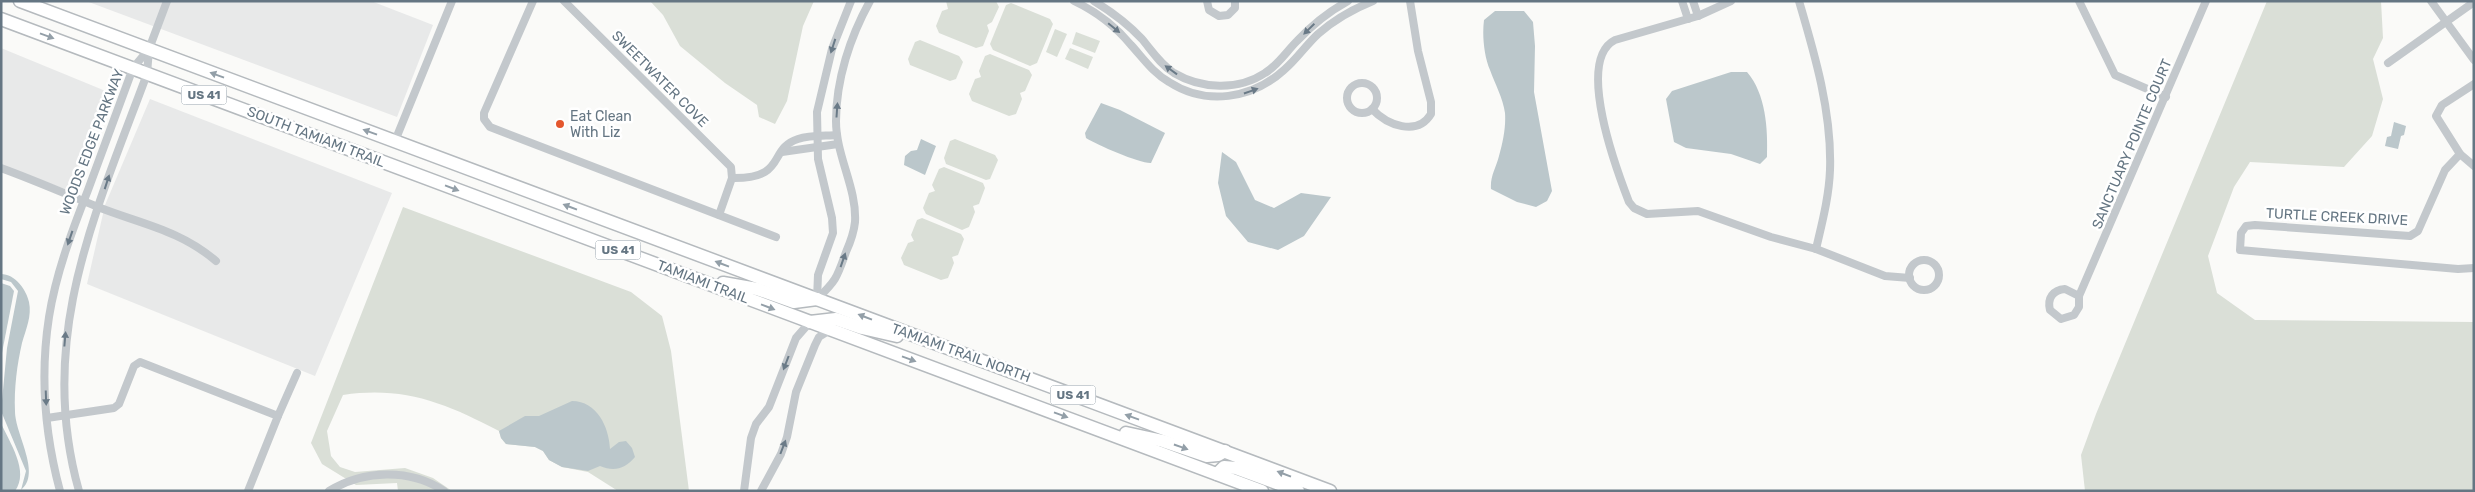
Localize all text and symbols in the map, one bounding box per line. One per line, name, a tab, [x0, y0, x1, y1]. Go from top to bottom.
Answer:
one-way arrow	[1108, 23, 1121, 34]
one-way arrow	[1303, 23, 1315, 35]
street label: SWEETWATER COVE	[608, 27, 712, 131]
one-way arrow	[40, 32, 55, 40]
one-way arrow	[829, 39, 836, 54]
street label: SANCTUARY POINTE COURT	[2088, 57, 2176, 231]
one-way arrow	[1164, 65, 1177, 75]
street label: WOODS EDGE PARKWAY	[56, 67, 128, 217]
one-way arrow	[210, 71, 225, 78]
road number: US 41	[182, 86, 226, 104]
one-way arrow	[1243, 87, 1258, 94]
one-way arrow	[833, 102, 841, 118]
street label: SOUTH TAMIAMI TRAIL	[245, 103, 387, 171]
place label: Eat Clean With Liz	[570, 108, 632, 141]
marker: Eat Clean With Liz	[554, 118, 566, 130]
one-way arrow	[362, 128, 377, 135]
one-way arrow	[104, 174, 112, 189]
one-way arrow	[445, 184, 460, 192]
one-way arrow	[562, 203, 577, 211]
street label: TURTLE CREEK DRIVE	[2265, 205, 2409, 229]
one-way arrow	[66, 231, 74, 246]
road number: US 41	[596, 240, 640, 260]
one-way arrow	[840, 252, 848, 267]
street label: TAMIAMI TRAIL	[655, 257, 751, 307]
one-way arrow	[714, 260, 729, 268]
one-way arrow	[761, 303, 775, 311]
one-way arrow	[857, 313, 872, 321]
street label: TAMIAMI TRAIL NORTH	[889, 320, 1033, 386]
one-way arrow	[62, 330, 70, 346]
one-way arrow	[782, 355, 789, 370]
one-way arrow	[901, 356, 916, 363]
road number: US 41	[1050, 386, 1096, 404]
one-way arrow	[42, 390, 50, 406]
one-way arrow	[1054, 411, 1069, 419]
one-way arrow	[1124, 413, 1139, 421]
one-way arrow	[779, 439, 787, 454]
one-way arrow	[1173, 444, 1188, 451]
one-way arrow	[1277, 469, 1291, 477]

